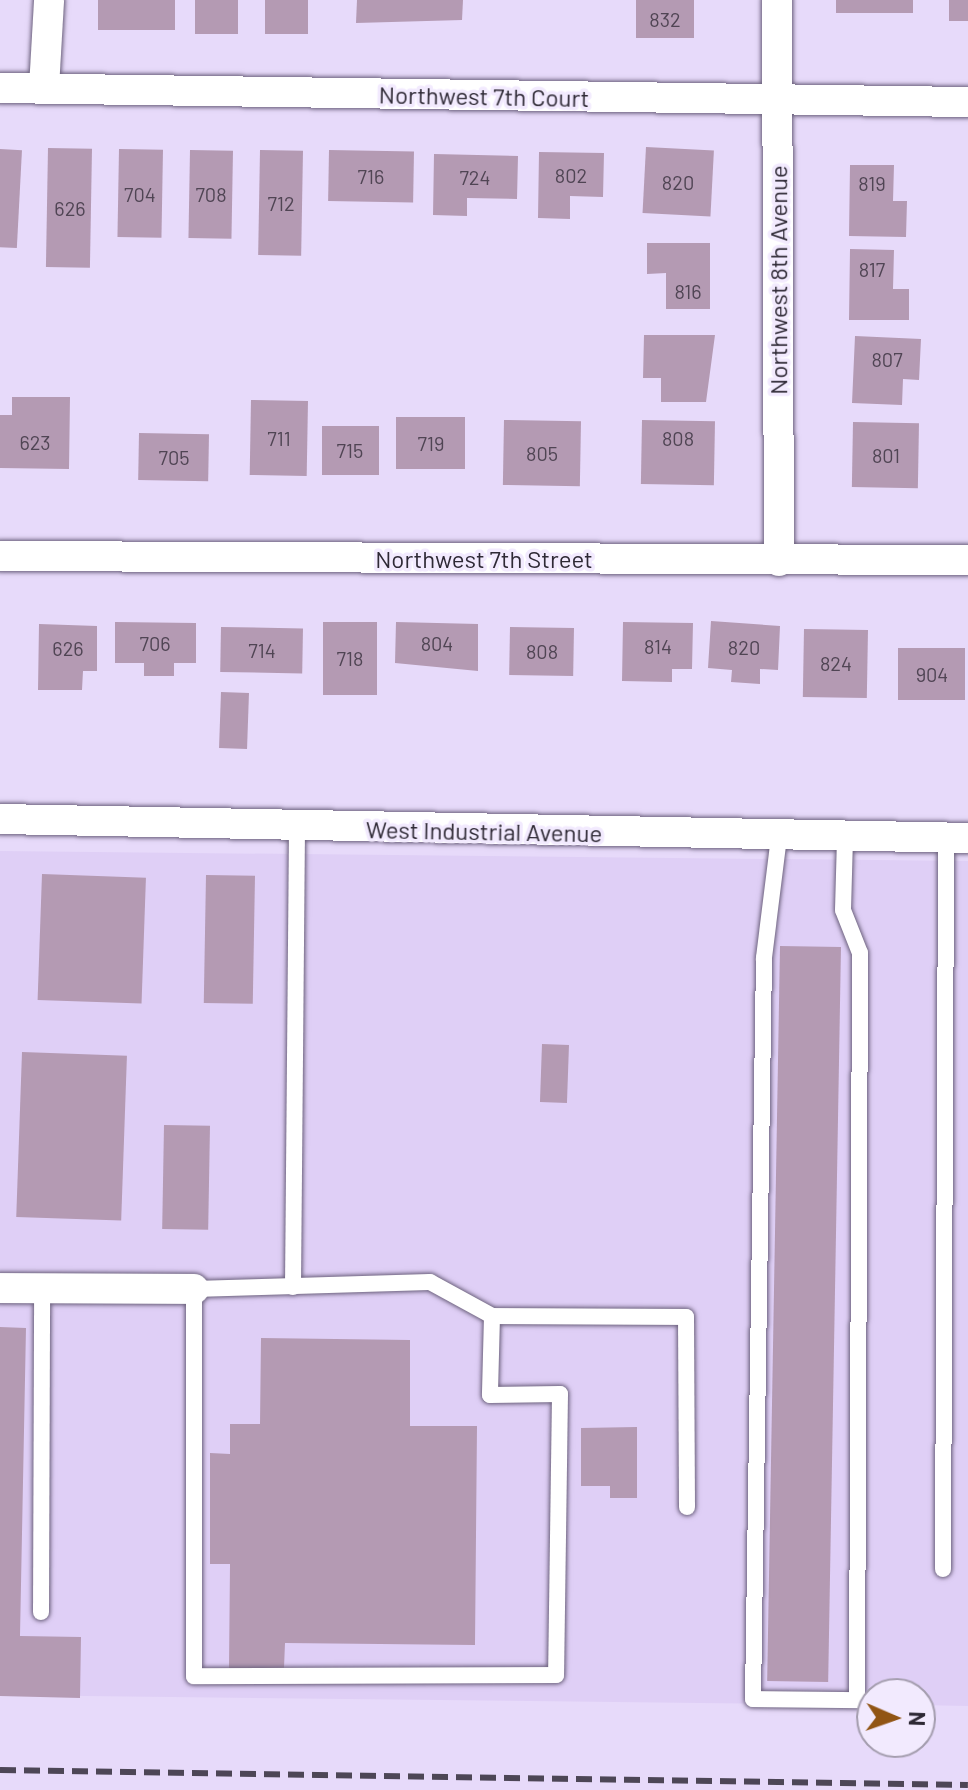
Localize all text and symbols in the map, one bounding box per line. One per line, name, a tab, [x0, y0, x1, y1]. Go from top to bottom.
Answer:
house number: 832	[649, 7, 681, 31]
street label: Northwest 7th Court	[379, 80, 589, 112]
house number: 802	[555, 163, 587, 187]
house number: 716	[358, 164, 384, 188]
house number: 724	[459, 165, 491, 189]
street label: Northwest 8th Avenue	[764, 165, 792, 395]
house number: 820	[662, 170, 694, 194]
house number: 819	[858, 171, 886, 195]
house number: 704	[124, 182, 156, 206]
house number: 708	[195, 182, 227, 206]
house number: 712	[267, 191, 295, 215]
house number: 626	[54, 196, 86, 220]
house number: 817	[859, 257, 885, 281]
house number: 816	[674, 279, 702, 303]
house number: 807	[871, 347, 903, 371]
house number: 711	[267, 426, 291, 450]
house number: 808	[662, 426, 694, 450]
house number: 623	[19, 430, 51, 454]
house number: 719	[418, 431, 444, 455]
house number: 715	[337, 438, 363, 462]
house number: 805	[526, 441, 558, 465]
house number: 801	[872, 443, 900, 467]
house number: 705	[158, 445, 190, 469]
street label: Northwest 7th Street	[375, 545, 593, 573]
house number: 706	[139, 631, 171, 655]
house number: 804	[421, 631, 453, 655]
house number: 814	[644, 634, 672, 658]
house number: 820	[728, 635, 760, 659]
house number: 626	[52, 636, 84, 660]
house number: 714	[248, 638, 276, 662]
house number: 808	[526, 639, 558, 663]
house number: 718	[337, 646, 363, 670]
house number: 824	[820, 651, 852, 675]
house number: 904	[916, 662, 948, 686]
street label: West Industrial Avenue	[366, 815, 602, 847]
north arrow	[856, 1678, 936, 1758]
text: N	[905, 1711, 931, 1727]

